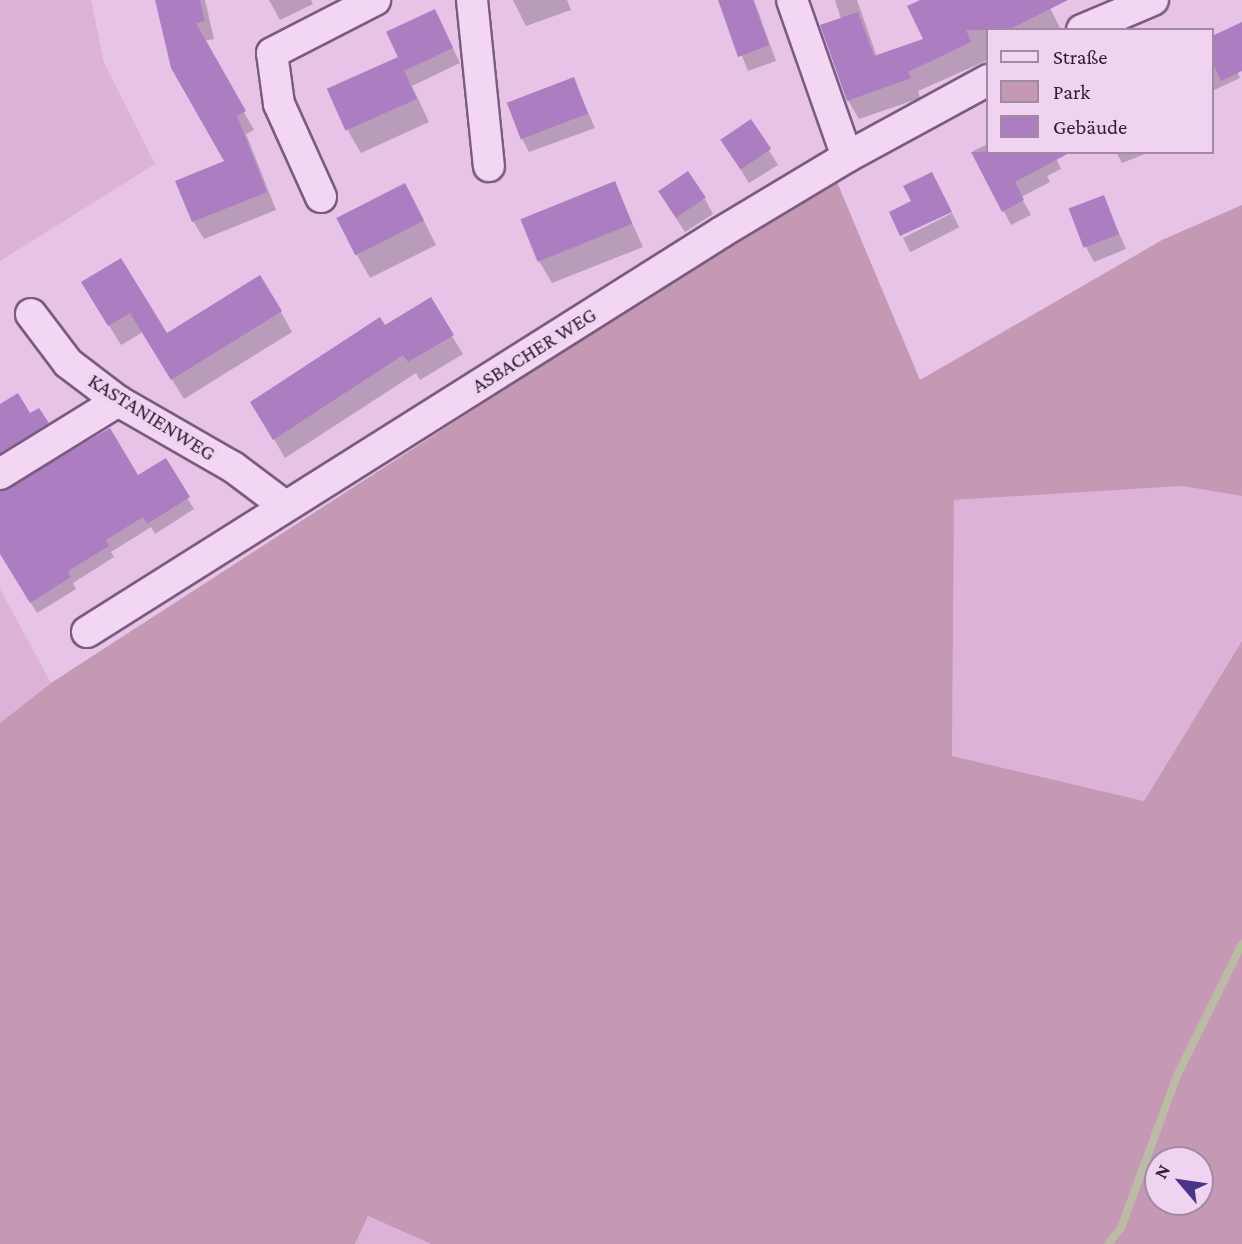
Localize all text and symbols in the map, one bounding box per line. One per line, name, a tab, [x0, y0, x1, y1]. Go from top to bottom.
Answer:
legend	[986, 28, 1214, 154]
text: Straße	[1053, 45, 1107, 69]
text: Park	[1053, 80, 1090, 104]
text: Gebäude	[1053, 115, 1127, 139]
street label: ASBACHER WEG	[467, 302, 601, 398]
street label: KASTANIENWEG	[84, 368, 220, 466]
north arrow	[1144, 1146, 1214, 1216]
text: N	[1150, 1161, 1174, 1182]

